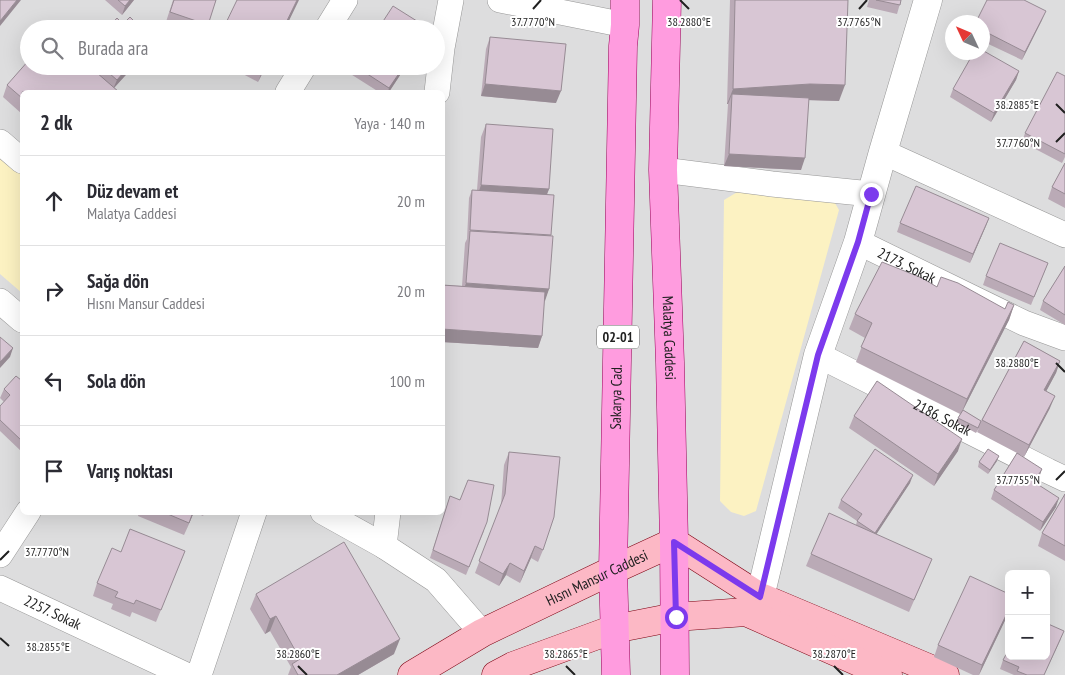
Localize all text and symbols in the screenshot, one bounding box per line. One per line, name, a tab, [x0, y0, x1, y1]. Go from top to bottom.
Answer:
text: 37.7770°N	[511, 14, 555, 29]
text: 38.2880°E	[667, 14, 711, 29]
text: 37.7765°N	[837, 14, 881, 29]
north arrow	[945, 15, 990, 60]
search box	[20, 20, 445, 75]
icon: search	[38, 34, 66, 62]
text: Burada ara	[78, 36, 148, 60]
text: 38.2885°E	[995, 97, 1039, 112]
text: 2 dk	[40, 109, 72, 136]
text: Yaya · 140 m	[354, 113, 425, 133]
text: 37.7760°N	[996, 135, 1040, 150]
text: Düz devam et	[87, 179, 178, 203]
route end	[860, 183, 883, 206]
icon: ahead	[40, 187, 68, 215]
text: 20 m	[397, 191, 425, 211]
text: Malatya Caddesi	[87, 203, 177, 223]
street label: 2173. Sokak	[874, 243, 939, 288]
text: Sağa dön	[87, 269, 149, 293]
icon: right	[40, 277, 68, 305]
text: 20 m	[397, 281, 425, 301]
text: Hısnı Mansur Caddesi	[87, 293, 205, 313]
street label: Malatya Caddesi	[659, 295, 680, 380]
road number: 02-01	[597, 326, 639, 348]
text: 38.2880°E	[995, 355, 1039, 370]
street label: Sakarya Cad.	[606, 364, 626, 430]
icon: left	[40, 367, 68, 395]
text: Sola dön	[87, 369, 146, 393]
text: 100 m	[390, 371, 425, 391]
street label: 2186. Sokak	[910, 395, 975, 440]
icon: arrive	[40, 457, 68, 485]
text: Varış noktası	[87, 459, 173, 483]
text: 37.7755°N	[996, 472, 1040, 487]
text: 37.7770°N	[25, 544, 69, 559]
street label: Hısnı Mansur Caddesi	[543, 545, 651, 610]
map controls	[1005, 570, 1050, 660]
button: +	[1005, 570, 1050, 615]
street label: 2257. Sokak	[21, 591, 85, 634]
route start	[665, 606, 688, 629]
button: −	[1005, 615, 1050, 660]
text: 38.2855°E	[26, 639, 70, 654]
text: 38.2860°E	[276, 646, 320, 661]
text: 38.2865°E	[544, 646, 588, 661]
text: 38.2870°E	[812, 646, 856, 661]

